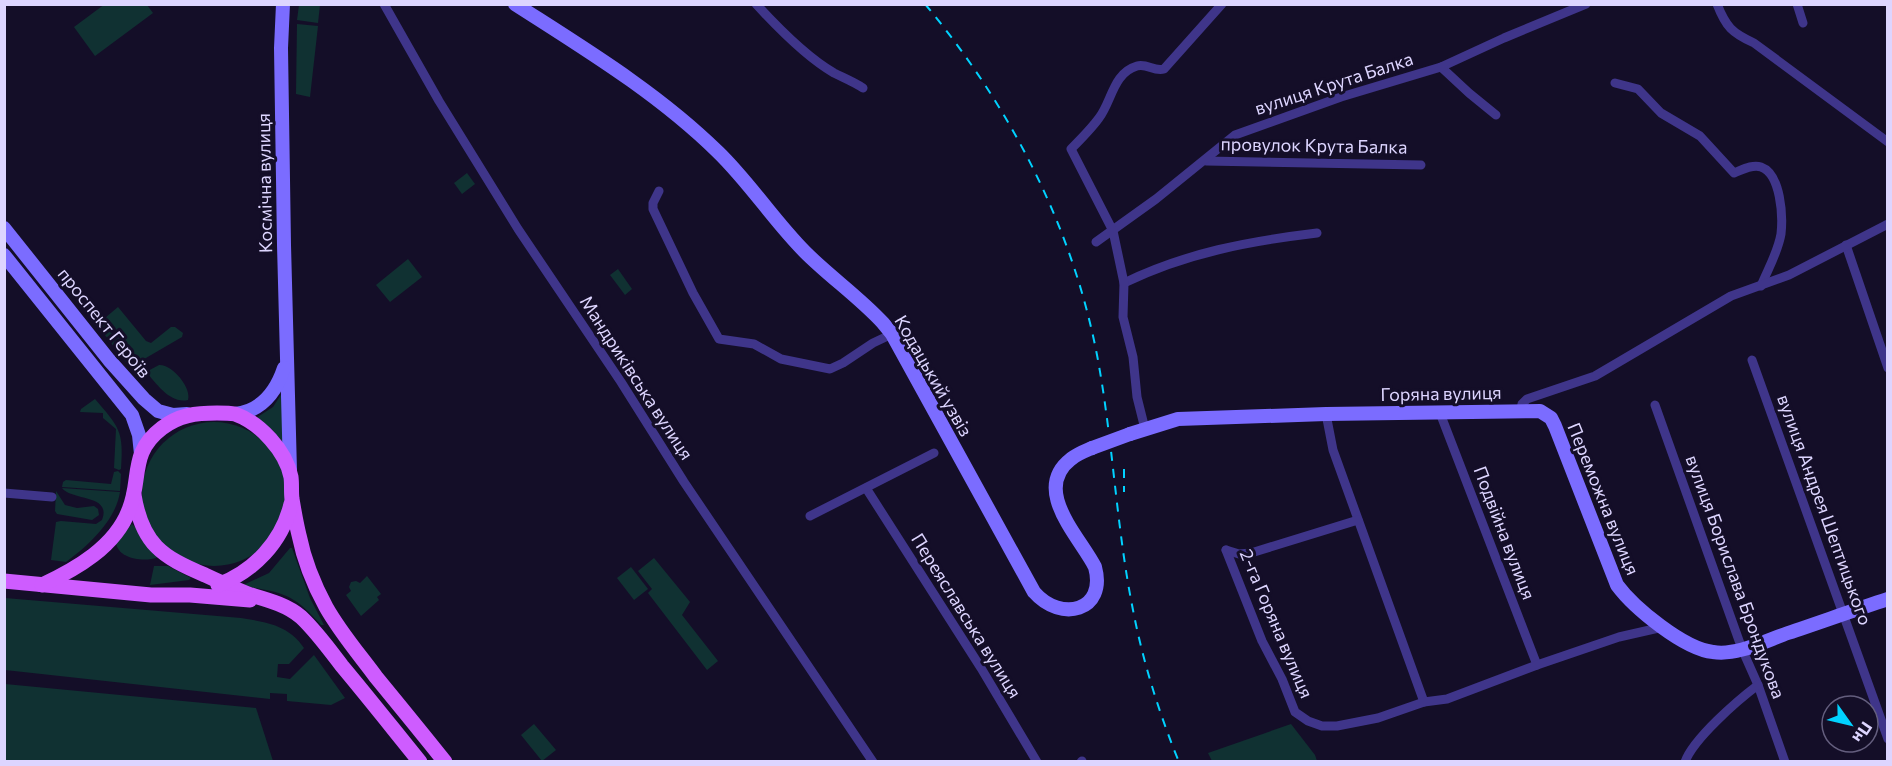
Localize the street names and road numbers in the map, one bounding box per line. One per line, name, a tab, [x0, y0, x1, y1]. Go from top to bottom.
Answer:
street label: вулиця Крута Балка	[1252, 47, 1416, 119]
street label: Космічна вулиця	[252, 113, 276, 253]
street label: провулок Крута Балка	[1220, 132, 1408, 158]
street label: проспект Героїв	[54, 263, 156, 382]
street label: Мандриківська вулиця	[576, 291, 698, 464]
street label: Кодацький узвіз	[890, 311, 977, 440]
street label: Горяна вулиця	[1380, 381, 1502, 405]
street label: вулиця Андрея Шептицького	[1773, 391, 1877, 628]
street label: Переможна вулиця	[1563, 419, 1645, 578]
street label: вулиця Борислава Брондукова	[1682, 452, 1790, 701]
street label: Подвійна вулиця	[1469, 463, 1540, 602]
street label: Переяславська вулиця	[907, 529, 1027, 702]
street label: 2-га Горяна вулиця	[1236, 546, 1318, 701]

